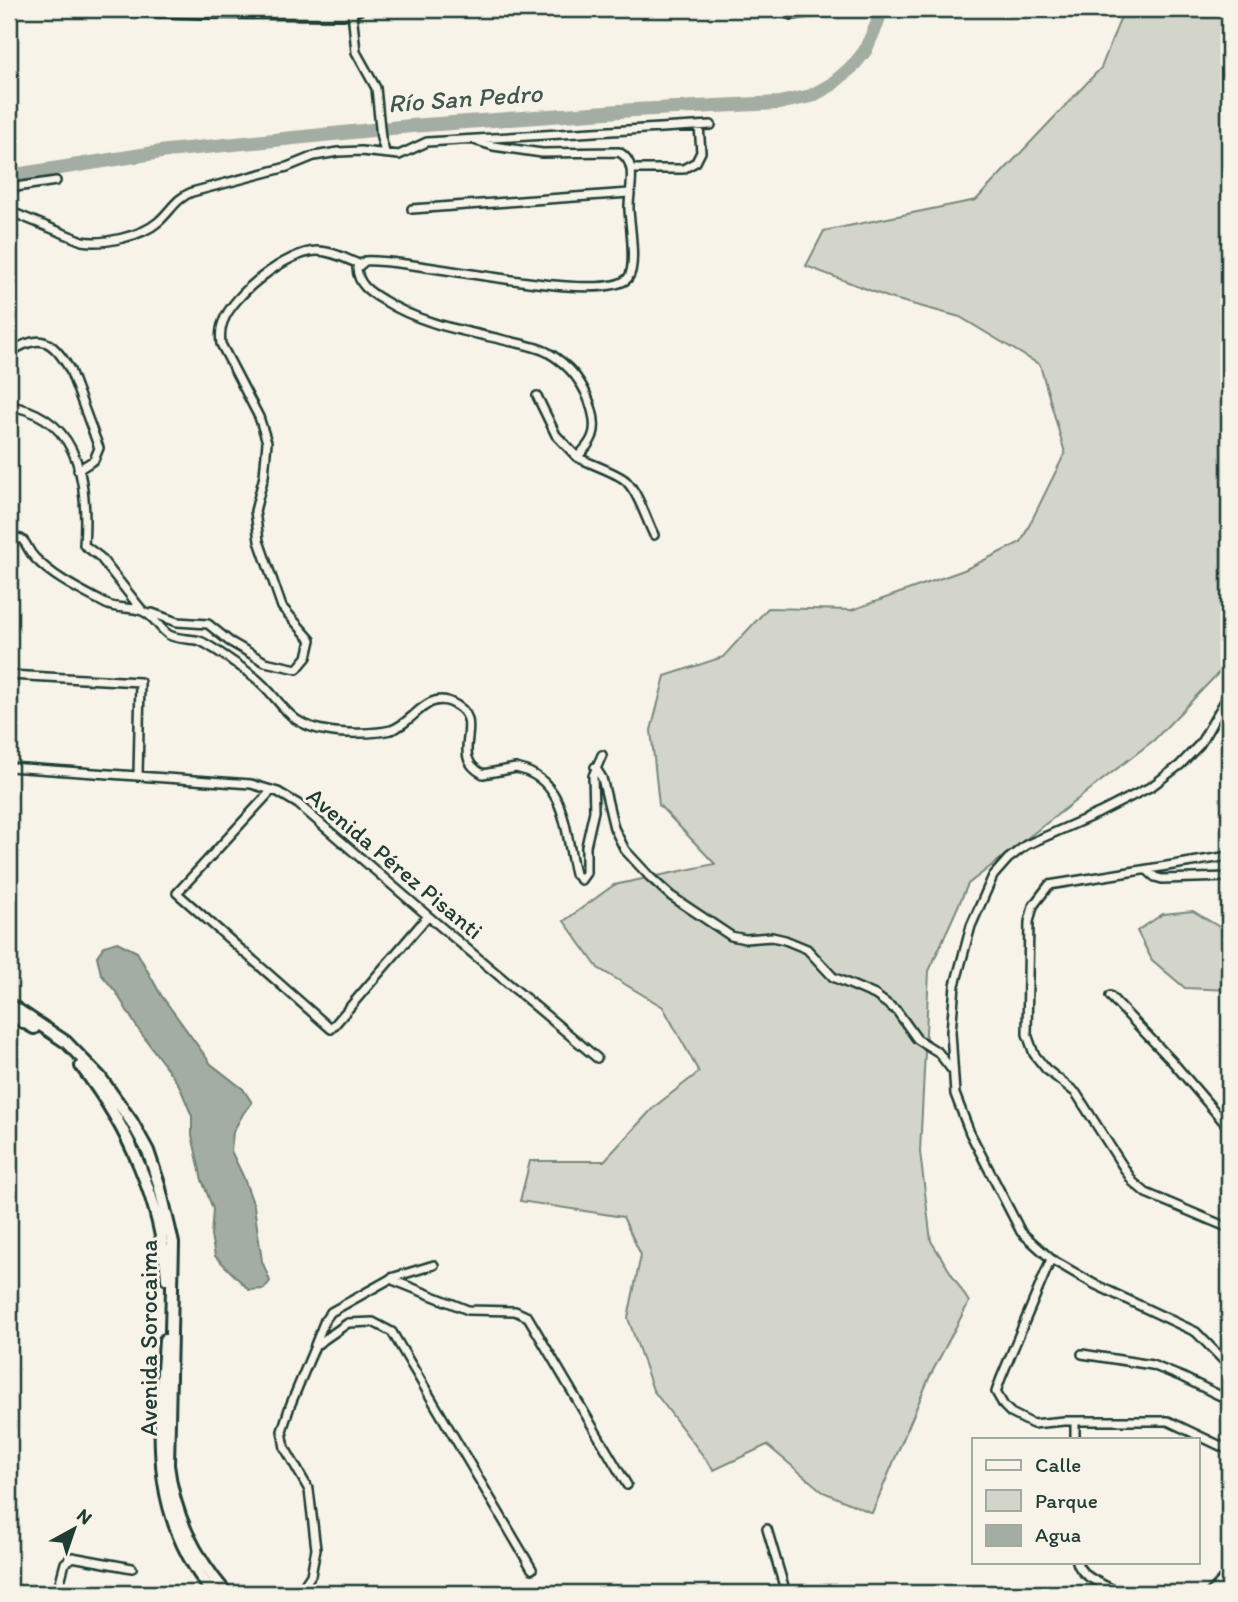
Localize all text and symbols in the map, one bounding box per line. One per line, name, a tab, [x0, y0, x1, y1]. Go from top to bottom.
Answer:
water label: Río San Pedro	[387, 77, 544, 119]
street label: Avenida Pérez Pisanti	[301, 781, 489, 945]
street label: Avenida Sorocaima	[134, 1240, 163, 1436]
legend	[972, 1438, 1200, 1564]
text: Calle	[1035, 1452, 1081, 1477]
text: Parque	[1035, 1488, 1098, 1513]
north arrow	[38, 1494, 108, 1564]
text: N	[72, 1503, 97, 1529]
text: Agua	[1035, 1522, 1081, 1547]

